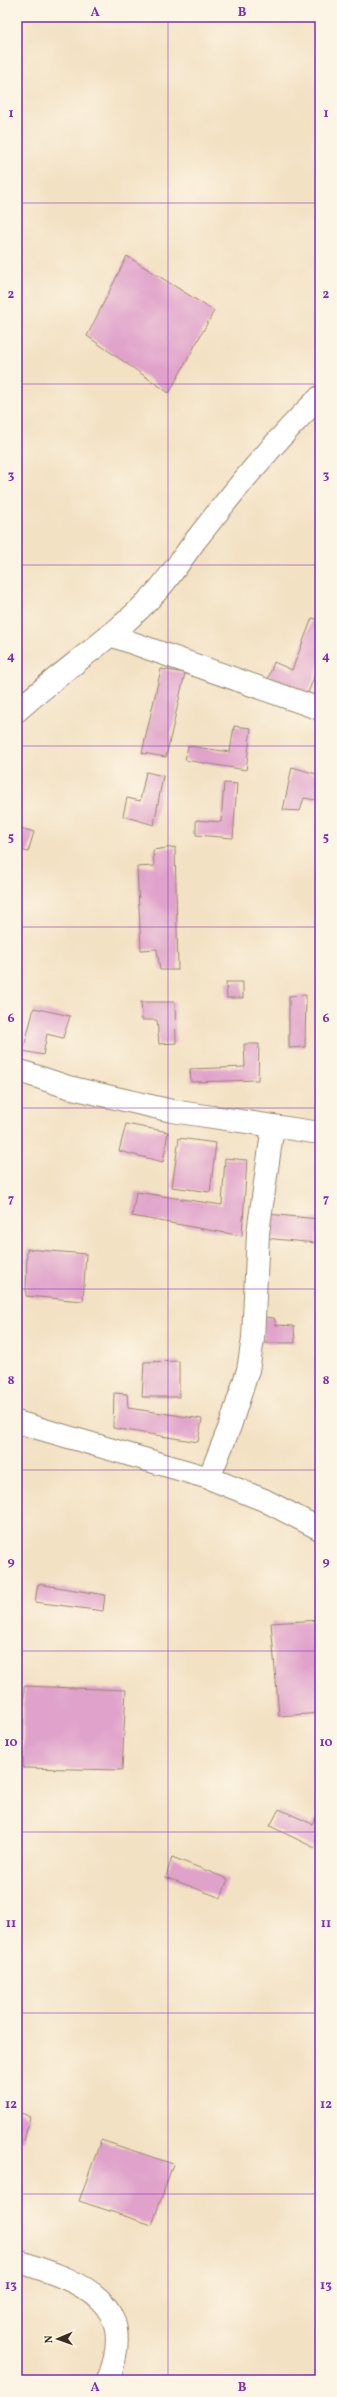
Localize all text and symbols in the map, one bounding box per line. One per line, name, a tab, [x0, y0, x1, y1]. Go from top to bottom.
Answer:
text: A	[90, 4, 100, 22]
text: B	[238, 4, 247, 22]
text: 1	[8, 105, 14, 123]
text: 1	[323, 105, 329, 123]
text: 2	[8, 286, 15, 304]
text: 2	[323, 286, 330, 304]
text: 3	[8, 467, 15, 485]
text: 3	[323, 467, 330, 485]
text: 4	[7, 648, 15, 666]
text: 4	[322, 648, 330, 666]
text: 5	[8, 829, 14, 847]
text: 5	[323, 829, 329, 847]
text: 6	[7, 1010, 15, 1028]
text: 6	[322, 1010, 330, 1028]
text: 7	[8, 1191, 14, 1209]
text: 7	[323, 1191, 329, 1209]
text: 8	[7, 1372, 15, 1390]
text: 8	[322, 1372, 330, 1390]
text: 9	[7, 1553, 15, 1571]
text: 9	[322, 1553, 330, 1571]
text: 10	[4, 1734, 18, 1752]
text: 10	[319, 1734, 333, 1752]
text: 11	[6, 1915, 16, 1933]
text: 11	[321, 1915, 331, 1933]
text: 12	[5, 2096, 17, 2114]
text: 12	[320, 2096, 332, 2114]
text: 13	[5, 2277, 17, 2295]
text: 13	[320, 2277, 332, 2295]
north arrow	[38, 2319, 78, 2359]
text: N	[42, 2335, 57, 2344]
text: A	[90, 2379, 100, 2397]
text: B	[238, 2379, 247, 2397]

